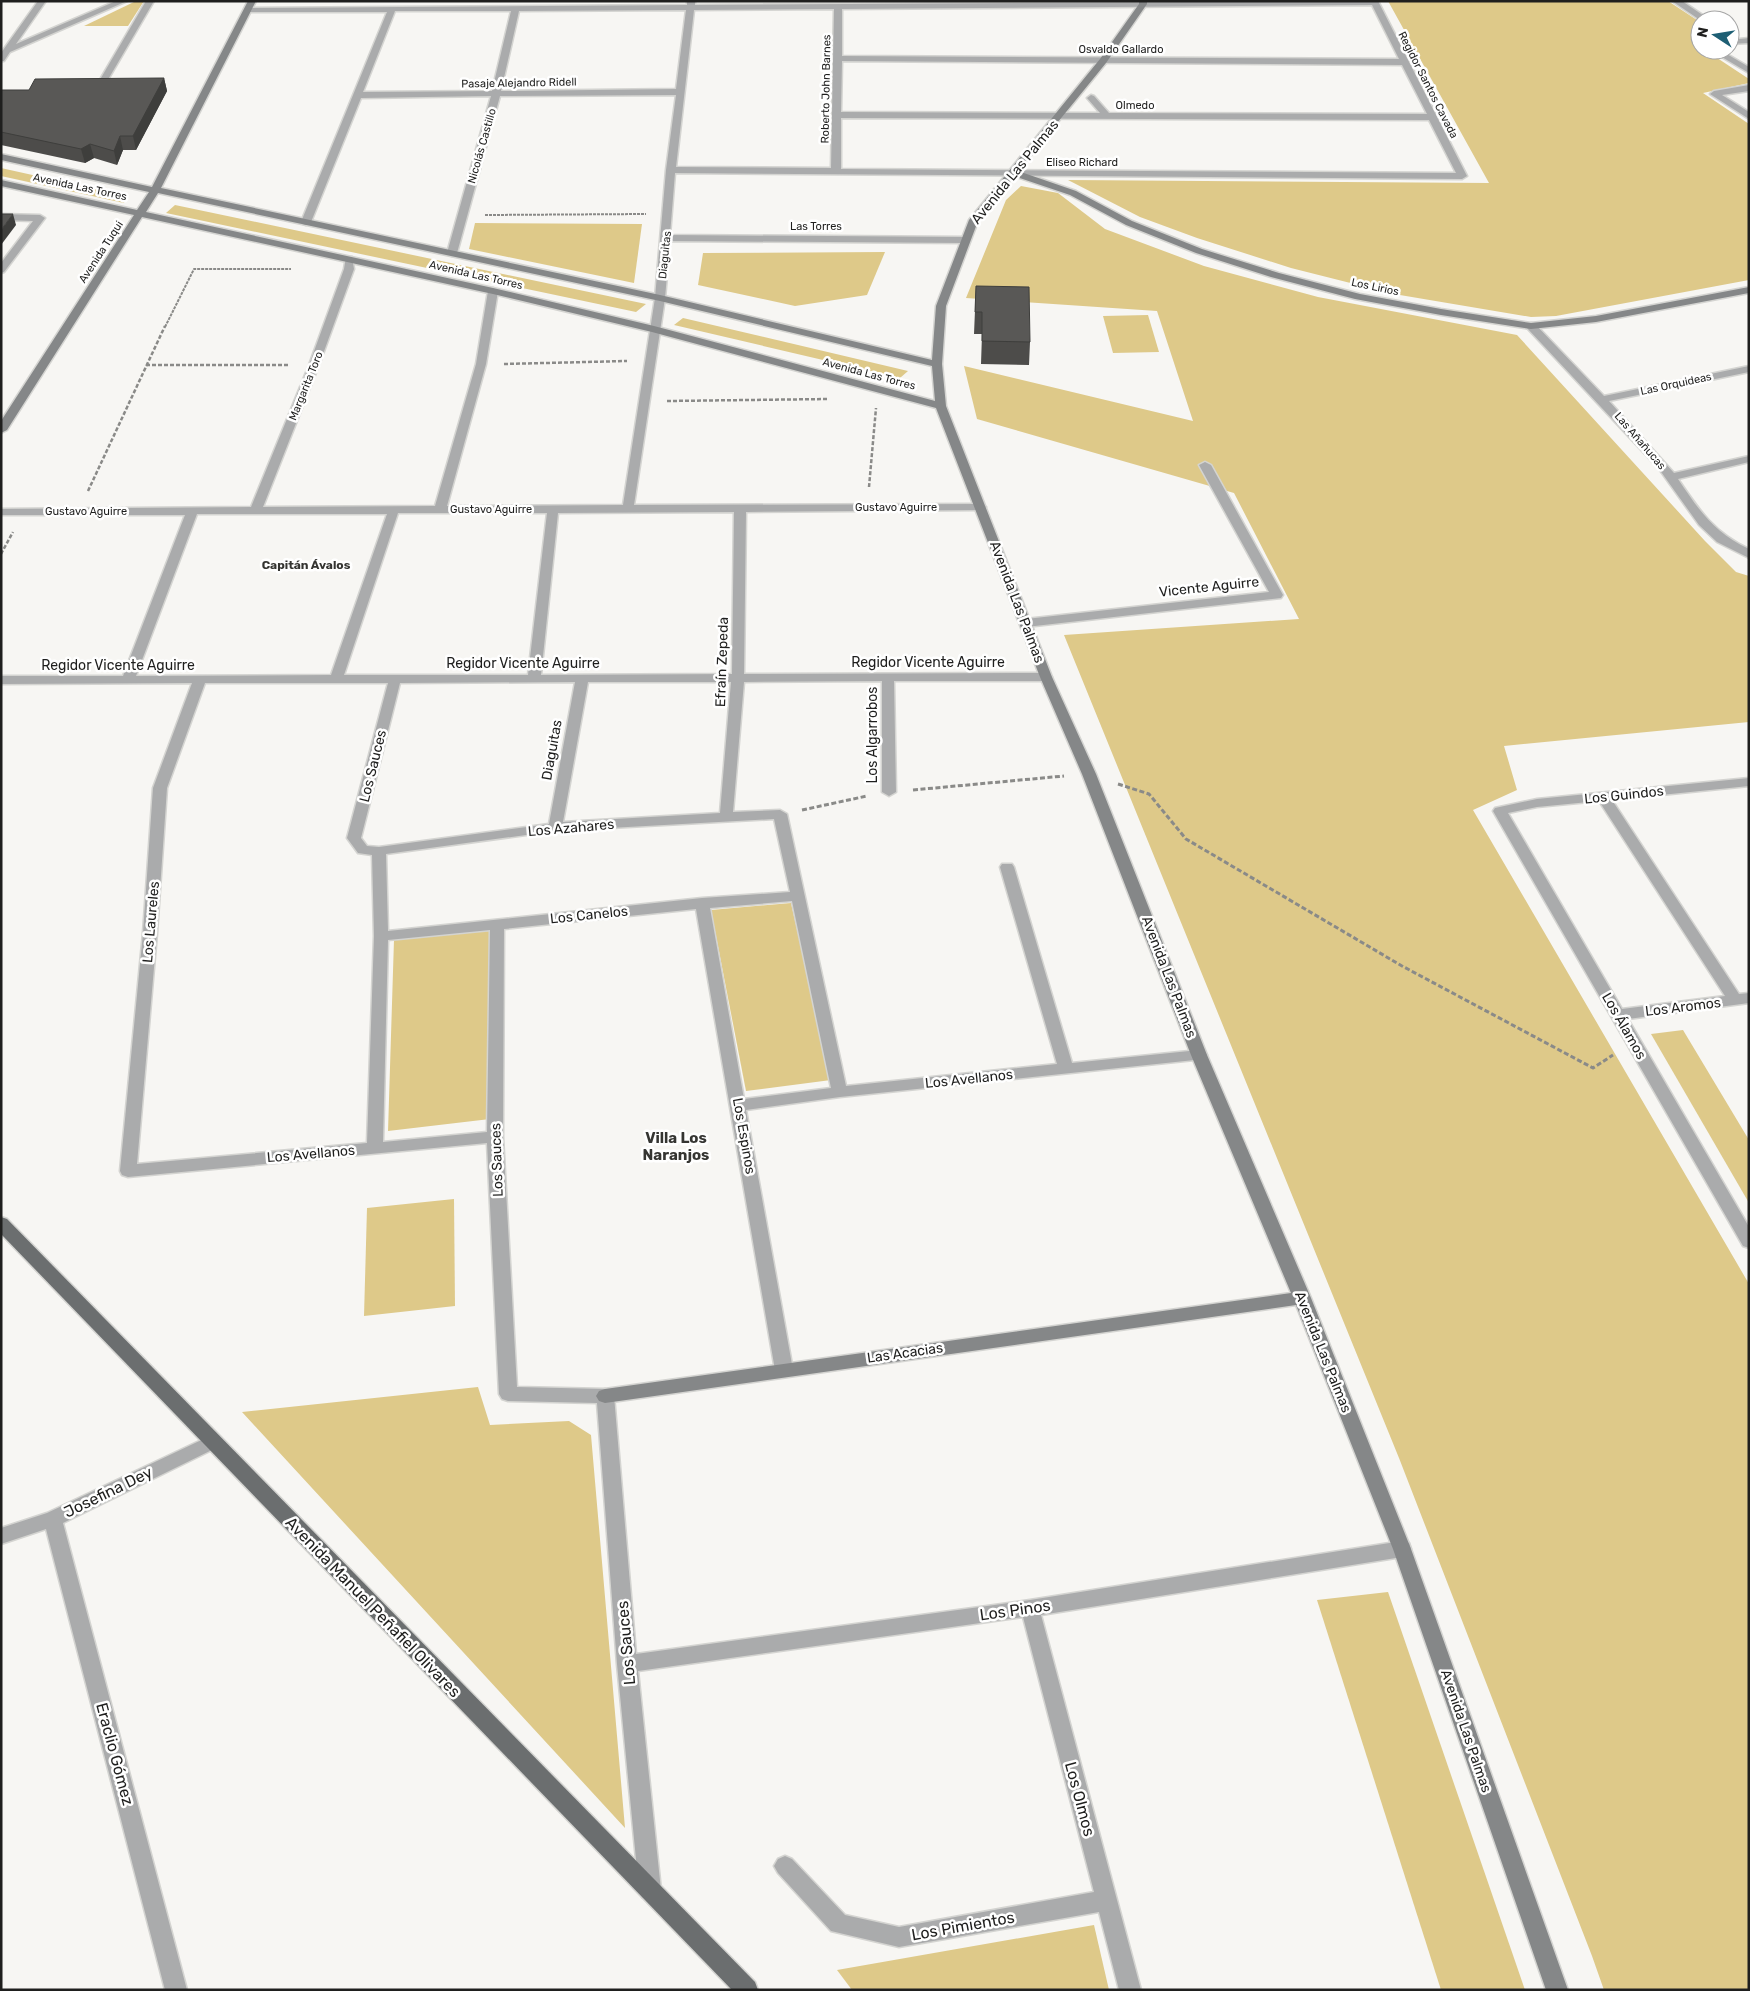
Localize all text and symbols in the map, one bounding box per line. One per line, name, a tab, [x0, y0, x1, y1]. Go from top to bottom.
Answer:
north arrow	[1690, 10, 1740, 60]
text: N	[1693, 26, 1712, 39]
street label: Regidor Santos Cavada	[1395, 29, 1461, 141]
street label: Roberto John Barnes	[819, 34, 833, 144]
street label: Osvaldo Gallardo	[1079, 43, 1163, 56]
street label: Pasaje Alejandro Ridell	[461, 75, 577, 91]
street label: Olmedo	[1116, 99, 1154, 112]
street label: Nicolás Castillo	[465, 107, 499, 185]
street label: Avenida Las Palmas	[968, 116, 1062, 228]
street label: Eliseo Richard	[1046, 156, 1118, 169]
street label: Avenida Las Torres	[32, 171, 129, 203]
street label: Avenida Tuqui	[76, 219, 126, 285]
street label: Las Torres	[790, 220, 842, 233]
street label: Diaguitas	[656, 230, 674, 280]
street label: Avenida Las Torres	[428, 258, 524, 292]
street label: Los Lirios	[1350, 276, 1400, 298]
street label: Margarita Toro	[286, 350, 326, 422]
street label: Avenida Las Torres	[821, 355, 917, 393]
street label: Las Orquideas	[1639, 370, 1713, 398]
street label: Las Añañucas	[1612, 410, 1669, 473]
street label: Gustavo Aguirre	[855, 501, 937, 514]
street label: Gustavo Aguirre	[450, 503, 532, 516]
street label: Gustavo Aguirre	[45, 505, 127, 518]
street label: Avenida Las Palmas	[986, 539, 1048, 665]
district label: Capitán Ávalos	[262, 558, 351, 572]
street label: Vicente Aguirre	[1158, 573, 1260, 601]
street label: Efraín Zepeda	[712, 617, 732, 707]
street label: Regidor Vicente Aguirre	[851, 654, 1005, 671]
street label: Regidor Vicente Aguirre	[446, 655, 600, 672]
street label: Regidor Vicente Aguirre	[41, 657, 195, 674]
street label: Los Algarrobos	[864, 687, 881, 783]
street label: Diaguitas	[538, 718, 566, 782]
street label: Los Sauces	[356, 728, 390, 804]
street label: Los Guindos	[1583, 782, 1665, 808]
street label: Los Azahares	[527, 816, 615, 840]
street label: Los Laureles	[139, 881, 163, 963]
street label: Los Canelos	[549, 902, 629, 928]
street label: Avenida Las Palmas	[1138, 914, 1200, 1040]
street label: Los Álamos	[1598, 989, 1651, 1062]
street label: Los Aromos	[1644, 994, 1722, 1020]
street label: Los Avellanos	[924, 1066, 1014, 1092]
street label: Los Espinos	[729, 1096, 759, 1176]
street label: Los Sauces	[487, 1123, 507, 1197]
district label: Villa Los Naranjos	[643, 1129, 709, 1164]
street label: Los Avellanos	[266, 1142, 356, 1166]
street label: Avenida Las Palmas	[1291, 1289, 1355, 1415]
street label: Las Acacias	[866, 1339, 944, 1367]
street label: Josefina Dey	[61, 1462, 156, 1522]
street label: Avenida Manuel Peñafiel Olivares	[282, 1513, 464, 1701]
street label: Los Pinos	[978, 1596, 1052, 1624]
street label: Los Sauces	[613, 1600, 639, 1686]
street label: Avenida Las Palmas	[1437, 1667, 1495, 1795]
street label: Eraclio Gómez	[92, 1701, 138, 1807]
street label: Los Olmos	[1061, 1760, 1099, 1838]
street label: Los Pimientos	[910, 1908, 1016, 1944]

